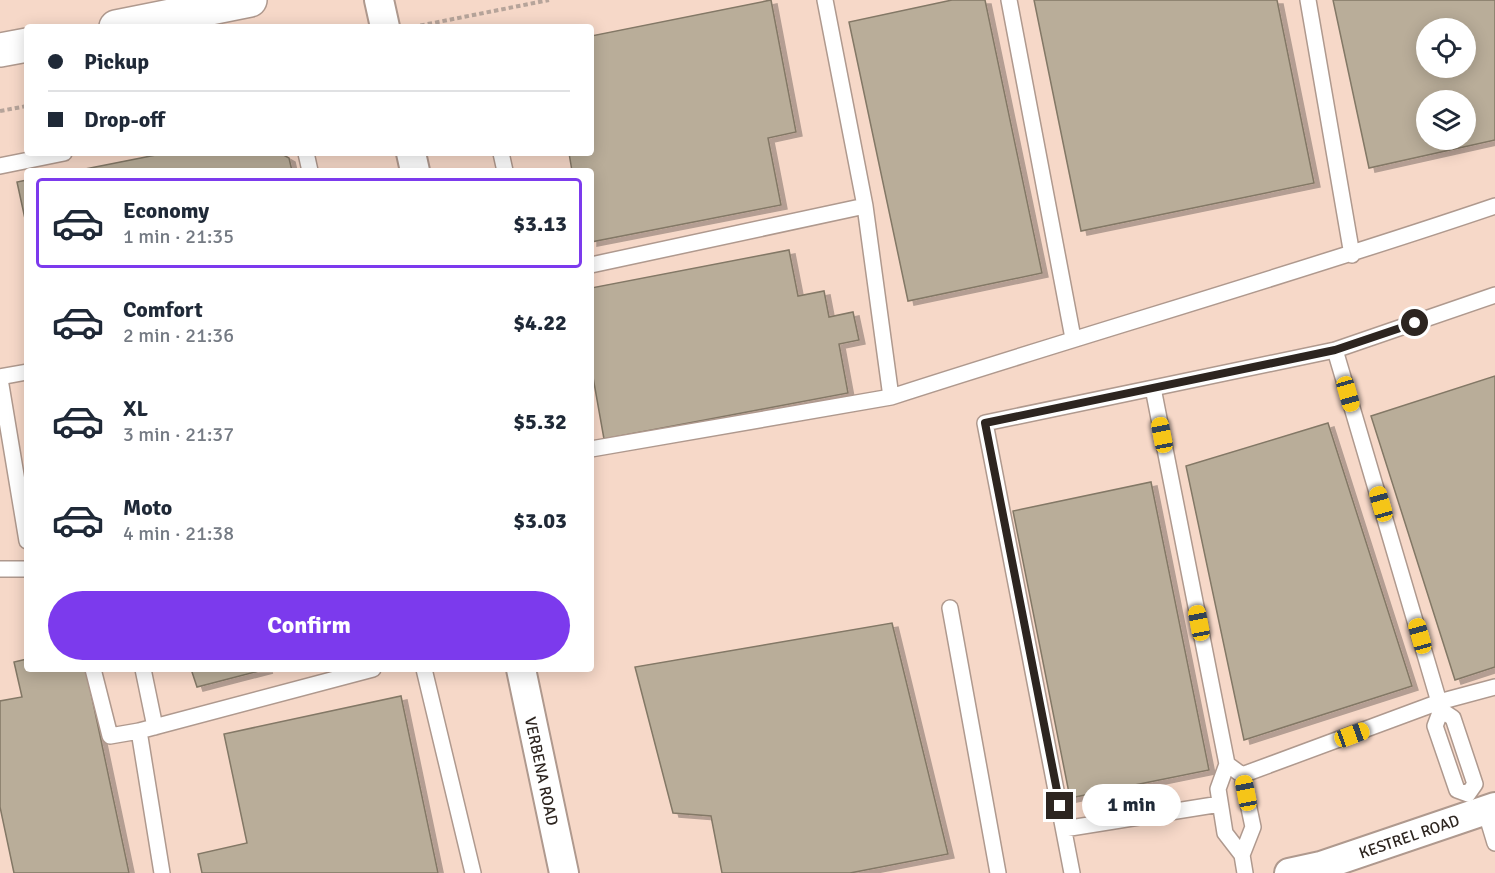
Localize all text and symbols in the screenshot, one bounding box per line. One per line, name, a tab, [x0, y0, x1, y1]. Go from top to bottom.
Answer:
map controls	[1416, 18, 1476, 150]
button: locate	[1416, 18, 1476, 78]
text: Pickup	[84, 48, 149, 75]
button: layers	[1416, 90, 1476, 150]
text: Drop-off	[84, 106, 165, 133]
icon: car	[51, 196, 105, 250]
text: Economy	[123, 197, 209, 224]
text: $3.13	[513, 210, 567, 237]
text: 1 min · 21:35	[123, 224, 234, 249]
icon: car	[51, 295, 105, 349]
text: Comfort	[123, 296, 203, 323]
text: $4.22	[513, 309, 567, 336]
route start	[1401, 309, 1428, 336]
text: 2 min · 21:36	[123, 323, 234, 348]
car	[1334, 374, 1362, 414]
icon: car	[51, 394, 105, 448]
text: XL	[123, 395, 148, 422]
text: $5.32	[513, 408, 567, 435]
car	[1150, 416, 1174, 454]
text: 3 min · 21:37	[123, 422, 234, 447]
car	[1367, 484, 1395, 524]
icon: car	[51, 493, 105, 547]
text: Moto	[123, 494, 172, 521]
text: $3.03	[513, 507, 567, 534]
text: 4 min · 21:38	[123, 521, 234, 546]
button: Confirm	[48, 591, 570, 660]
car	[1187, 604, 1211, 642]
car	[1406, 616, 1434, 656]
street label: VERBENA ROAD	[520, 715, 562, 827]
car	[1332, 720, 1372, 750]
car	[1234, 774, 1258, 812]
callout: 1 min	[1081, 785, 1180, 827]
route end	[1046, 792, 1073, 819]
text: 1 min	[1107, 792, 1156, 817]
street label: KESTREL ROAD	[1356, 810, 1462, 864]

